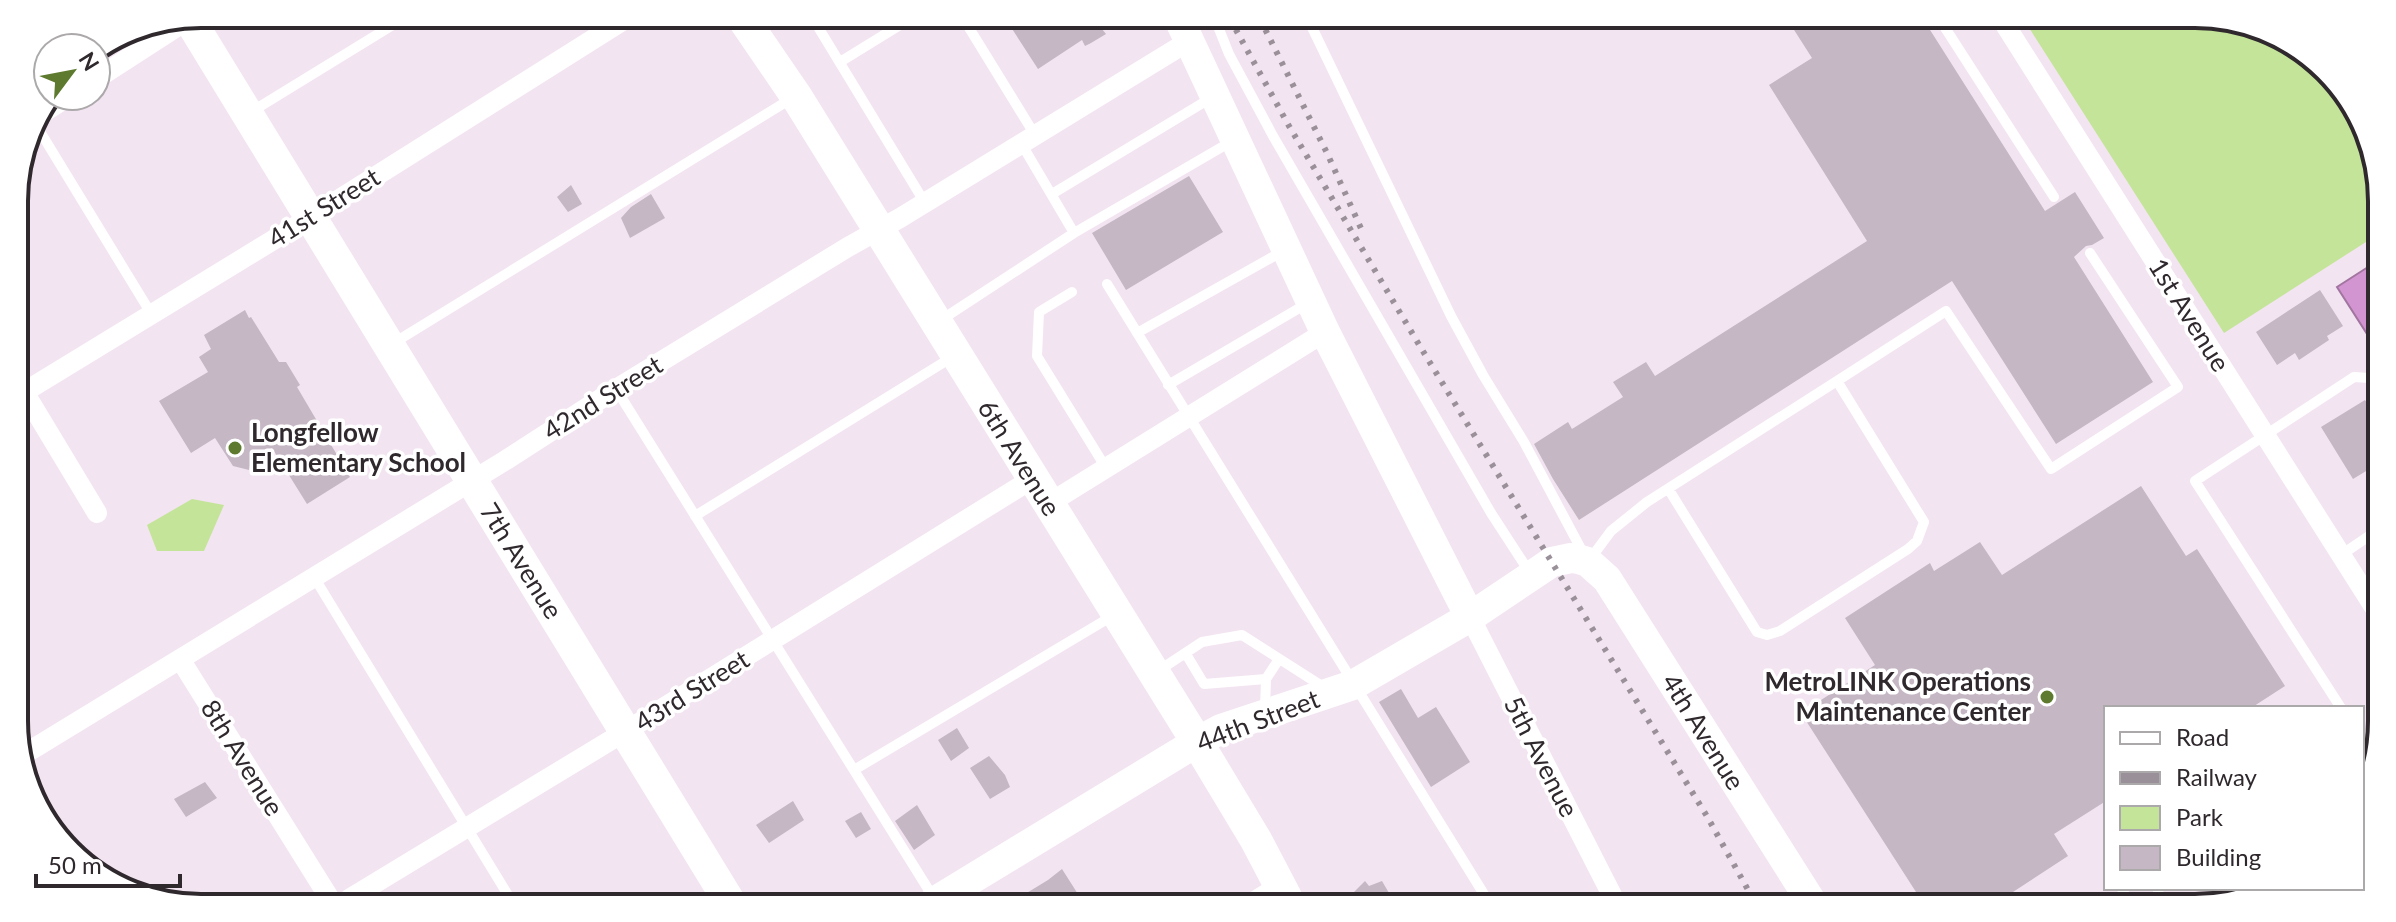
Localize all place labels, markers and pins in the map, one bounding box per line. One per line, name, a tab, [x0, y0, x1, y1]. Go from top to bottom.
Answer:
place label: Longfellow Elementary School	[251, 416, 466, 478]
marker: Longfellow Elementary School	[226, 439, 244, 457]
place label: MetroLINK Operations Maintenance Center	[1764, 665, 2031, 727]
marker: MetroLINK Operations Maintenance Center	[2038, 688, 2056, 706]

